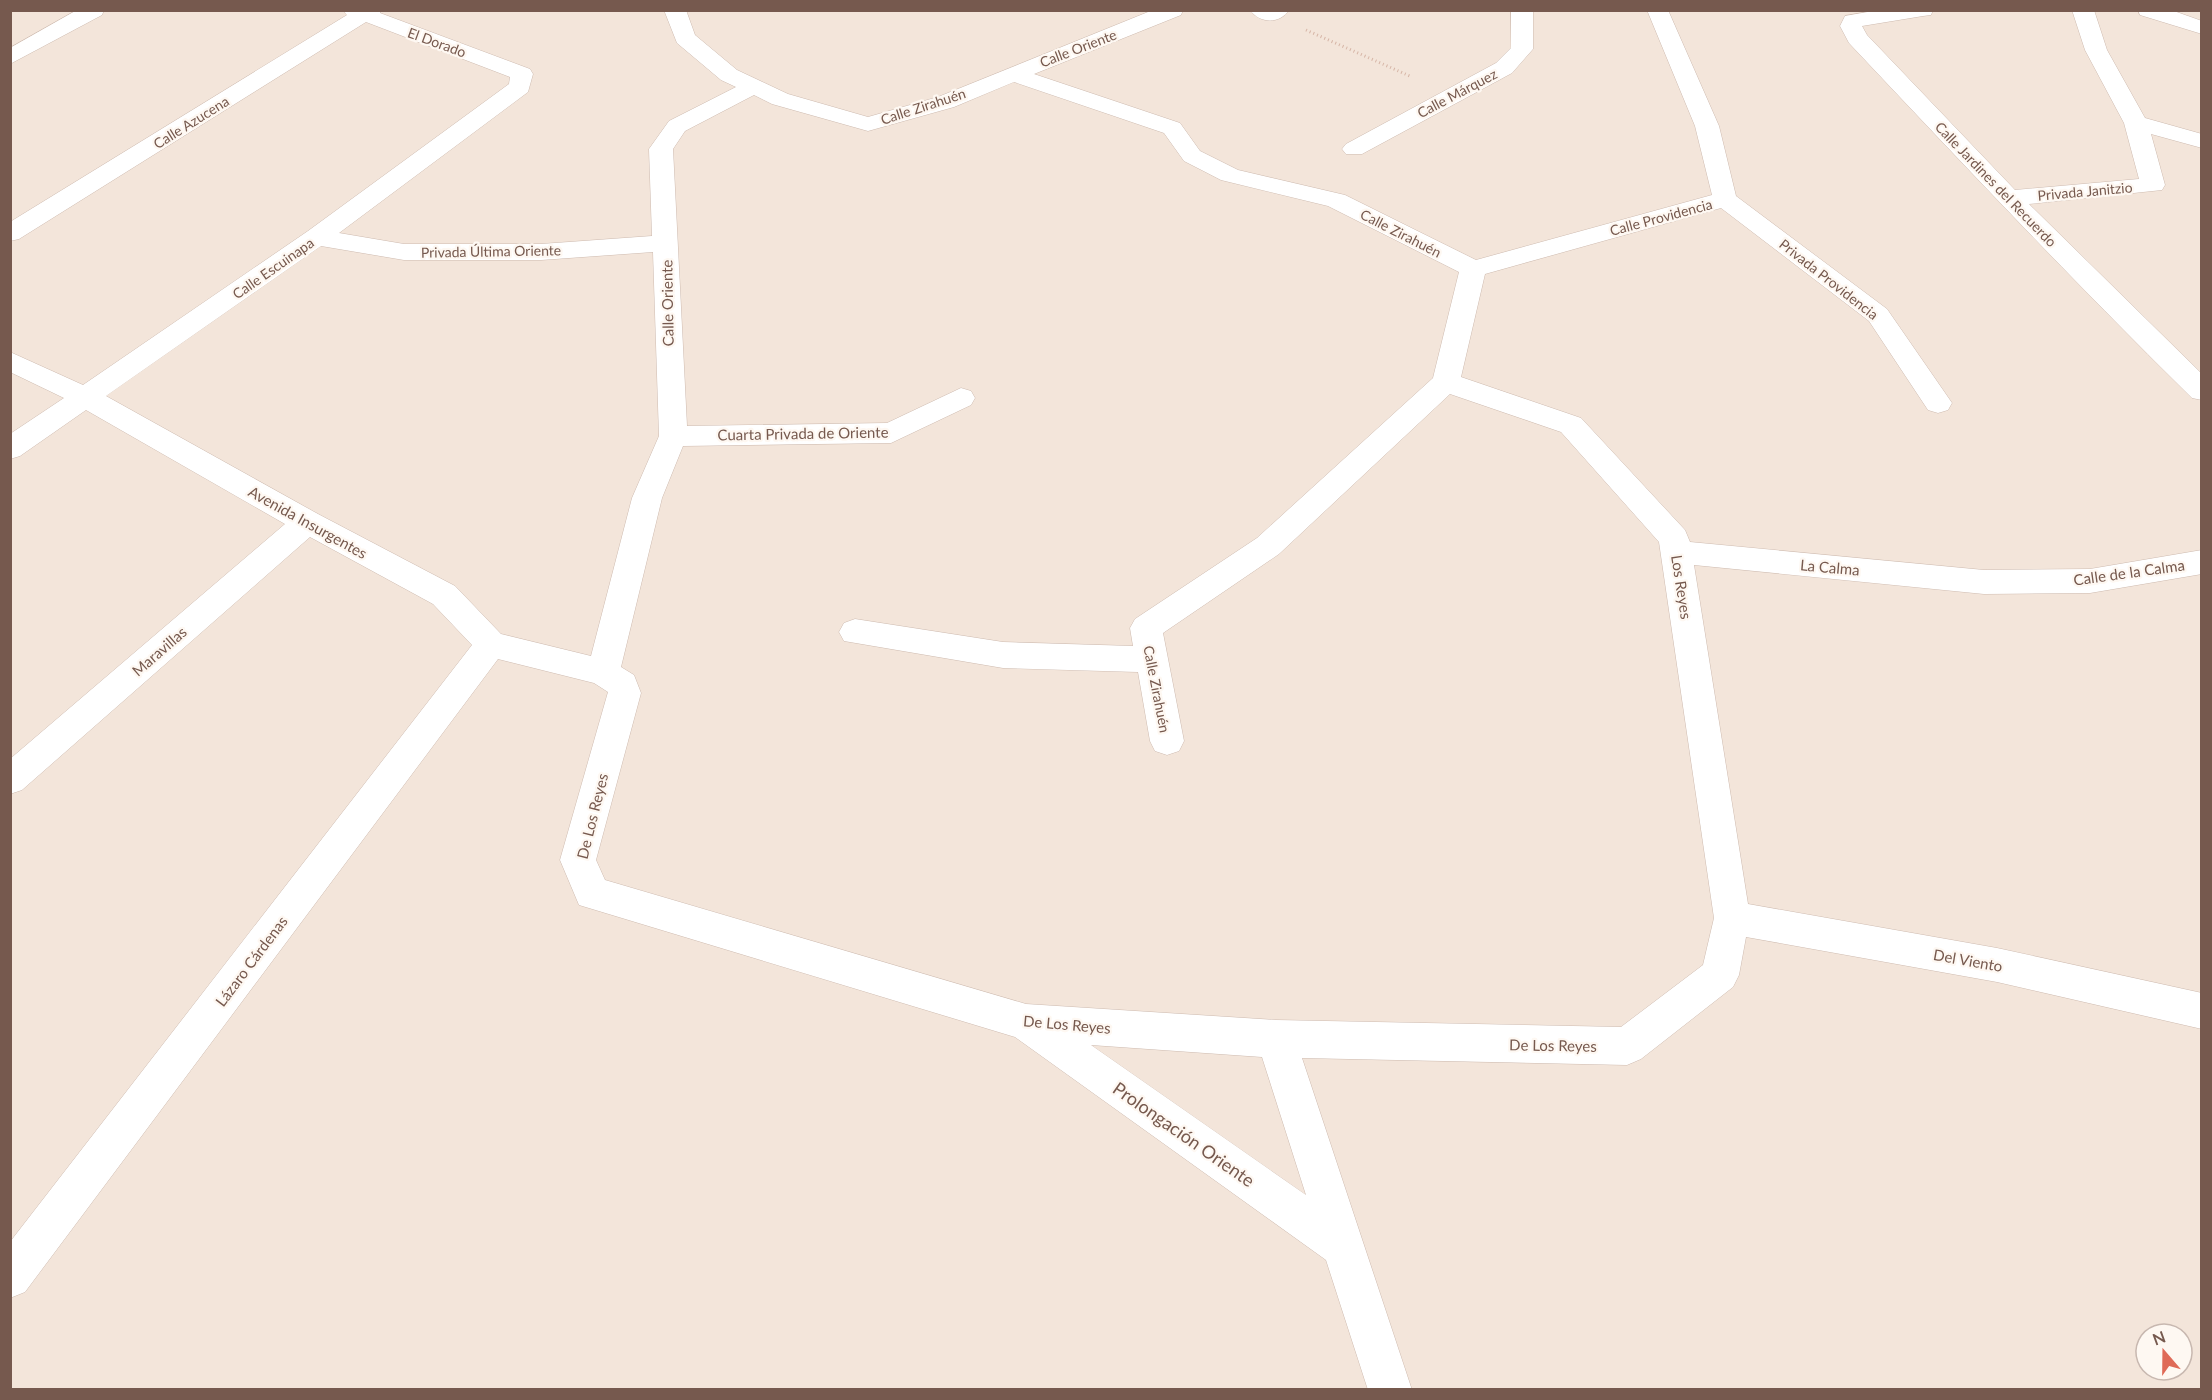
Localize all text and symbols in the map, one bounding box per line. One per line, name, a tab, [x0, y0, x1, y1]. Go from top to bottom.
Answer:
street label: El Dorado	[405, 24, 469, 60]
street label: Calle Oriente	[1037, 26, 1119, 70]
street label: Calle Márquez	[1414, 65, 1500, 121]
street label: Calle Zirahuén	[878, 84, 968, 128]
street label: Calle Azucena	[150, 92, 232, 152]
street label: Calle Jardines del Recuerdo	[1932, 118, 2060, 250]
street label: Privada Janitzio	[2037, 178, 2133, 204]
street label: Calle Providencia	[1608, 195, 1714, 239]
street label: Calle Zirahuén	[1358, 205, 1444, 261]
street label: Calle Escuinapa	[229, 234, 317, 302]
street label: Privada Providencia	[1776, 235, 1882, 323]
street label: Privada Última Oriente	[421, 241, 561, 261]
street label: Calle Oriente	[657, 259, 677, 346]
street label: Cuarta Privada de Oriente	[717, 423, 889, 443]
street label: Avenida Insurgentes	[246, 482, 370, 562]
street label: Los Reyes	[1668, 554, 1696, 620]
street label: La Calma	[1799, 555, 1861, 579]
street label: Calle de la Calma	[2072, 555, 2186, 589]
street label: Maravillas	[128, 623, 190, 679]
street label: Calle Zirahuén	[1140, 644, 1174, 734]
street label: De Los Reyes	[573, 771, 611, 861]
street label: Lázaro Cárdenas	[211, 912, 291, 1010]
street label: Del Viento	[1932, 945, 2004, 975]
street label: De Los Reyes	[1023, 1011, 1111, 1037]
street label: De Los Reyes	[1509, 1035, 1597, 1055]
street label: Prolongación Oriente	[1109, 1077, 1259, 1191]
north arrow	[2134, 1322, 2194, 1382]
text: N	[2150, 1326, 2168, 1348]

